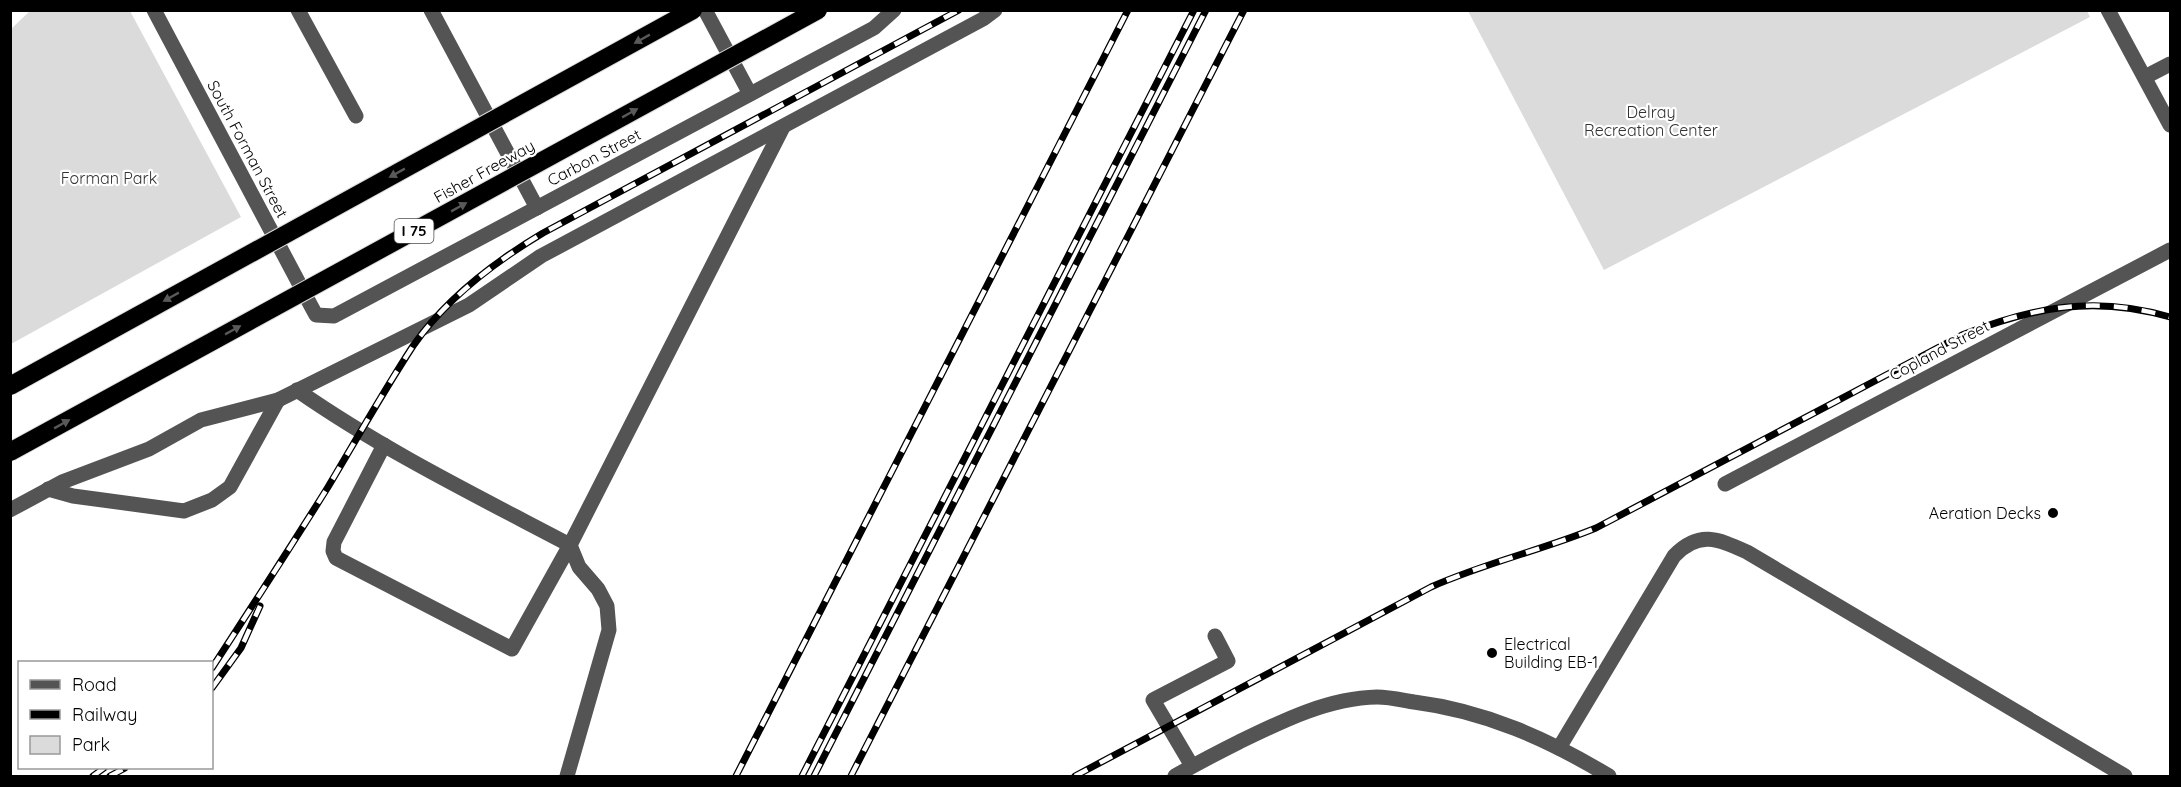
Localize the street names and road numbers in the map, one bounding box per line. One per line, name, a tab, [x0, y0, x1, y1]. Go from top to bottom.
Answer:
street label: South Forman Street	[203, 77, 293, 221]
street label: Carbon Street	[544, 124, 644, 190]
street label: Fisher Freeway	[430, 135, 538, 207]
road number: I 75	[394, 219, 434, 243]
street label: Copland Street	[1886, 315, 1992, 385]

